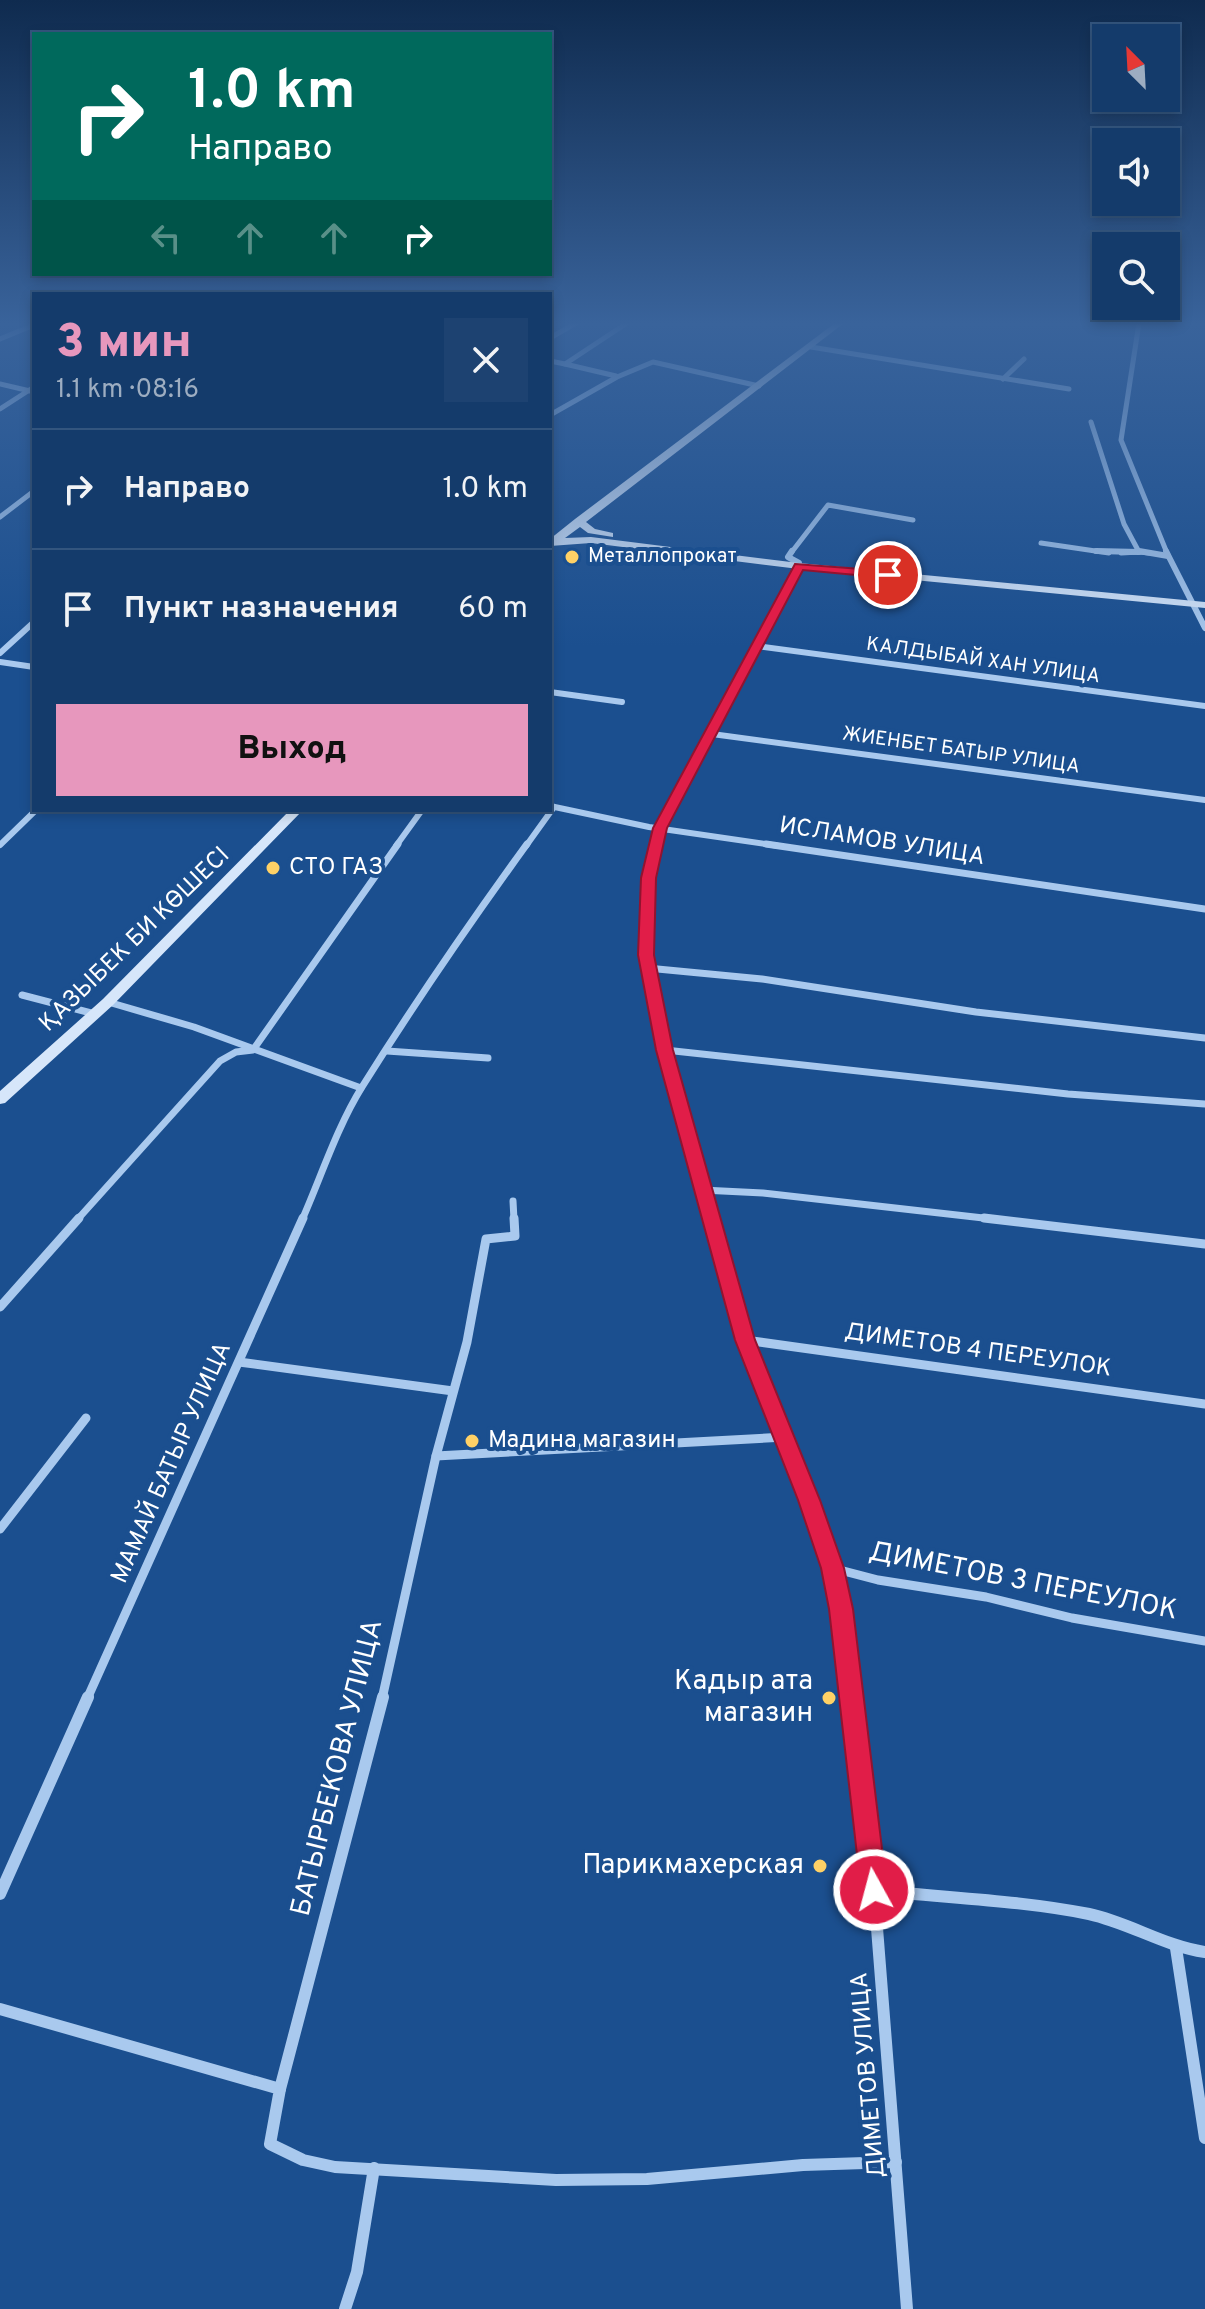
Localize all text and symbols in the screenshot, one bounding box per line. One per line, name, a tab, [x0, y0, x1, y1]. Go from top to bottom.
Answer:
north arrow	[1092, 24, 1180, 112]
map controls	[1092, 24, 1180, 320]
text: 1.0 km	[188, 58, 356, 128]
icon: right	[56, 64, 160, 168]
text: Направо	[188, 127, 333, 173]
button: sound	[1092, 128, 1180, 216]
icon: left	[144, 216, 188, 260]
icon: ahead	[228, 216, 272, 260]
icon: ahead	[312, 216, 356, 260]
icon: right	[396, 216, 440, 260]
button: search	[1092, 232, 1180, 320]
text: 3 мин	[56, 314, 192, 374]
button: close	[444, 318, 528, 402]
text: 1.1 km · 08:16	[56, 374, 199, 407]
icon: right	[56, 467, 100, 511]
text: Направо	[124, 471, 250, 508]
text: 1.0 km	[442, 471, 528, 508]
pin	[854, 541, 922, 609]
place label: Металлопрокат	[588, 544, 737, 570]
marker: Металлопрокат	[563, 548, 581, 566]
icon: arrive	[866, 553, 910, 597]
icon: arrive	[56, 587, 100, 631]
text: Пункт назначения	[124, 591, 398, 628]
text: 60 m	[458, 591, 528, 628]
street label: КАЛДЫБАЙ ХАН УЛИЦА	[864, 630, 1102, 690]
button: Выход	[56, 704, 528, 796]
street label: ЖИЕНБЕТ БАТЫР УЛИЦА	[841, 721, 1081, 781]
street label: ИСЛАМОВ УЛИЦА	[777, 811, 987, 873]
street label: ҚАЗЫБЕК БИ КӨШЕСІ	[33, 841, 237, 1039]
place label: СТО ГАЗ	[289, 853, 383, 883]
marker: СТО ГАЗ	[264, 859, 282, 877]
street label: ДИМЕТОВ 4 ПЕРЕУЛОК	[843, 1317, 1113, 1385]
street label: МАМАЙ БАТЫР УЛИЦА	[103, 1337, 239, 1588]
place label: Мадина магазин	[488, 1426, 676, 1456]
marker: Мадина магазин	[463, 1432, 481, 1450]
street label: ДИМЕТОВ 3 ПЕРЕУЛОК	[866, 1534, 1180, 1630]
street label: БАТЫРБЕКОВА УЛИЦА	[284, 1616, 392, 1920]
place label: Кадыр ата магазин	[674, 1664, 813, 1732]
marker: Кадыр ата магазин	[820, 1689, 838, 1707]
place label: Парикмахерская	[582, 1848, 804, 1884]
position arrow	[832, 1848, 916, 1932]
marker: Парикмахерская	[811, 1857, 829, 1875]
street label: ДИМЕТОВ УЛИЦА	[845, 1971, 893, 2179]

